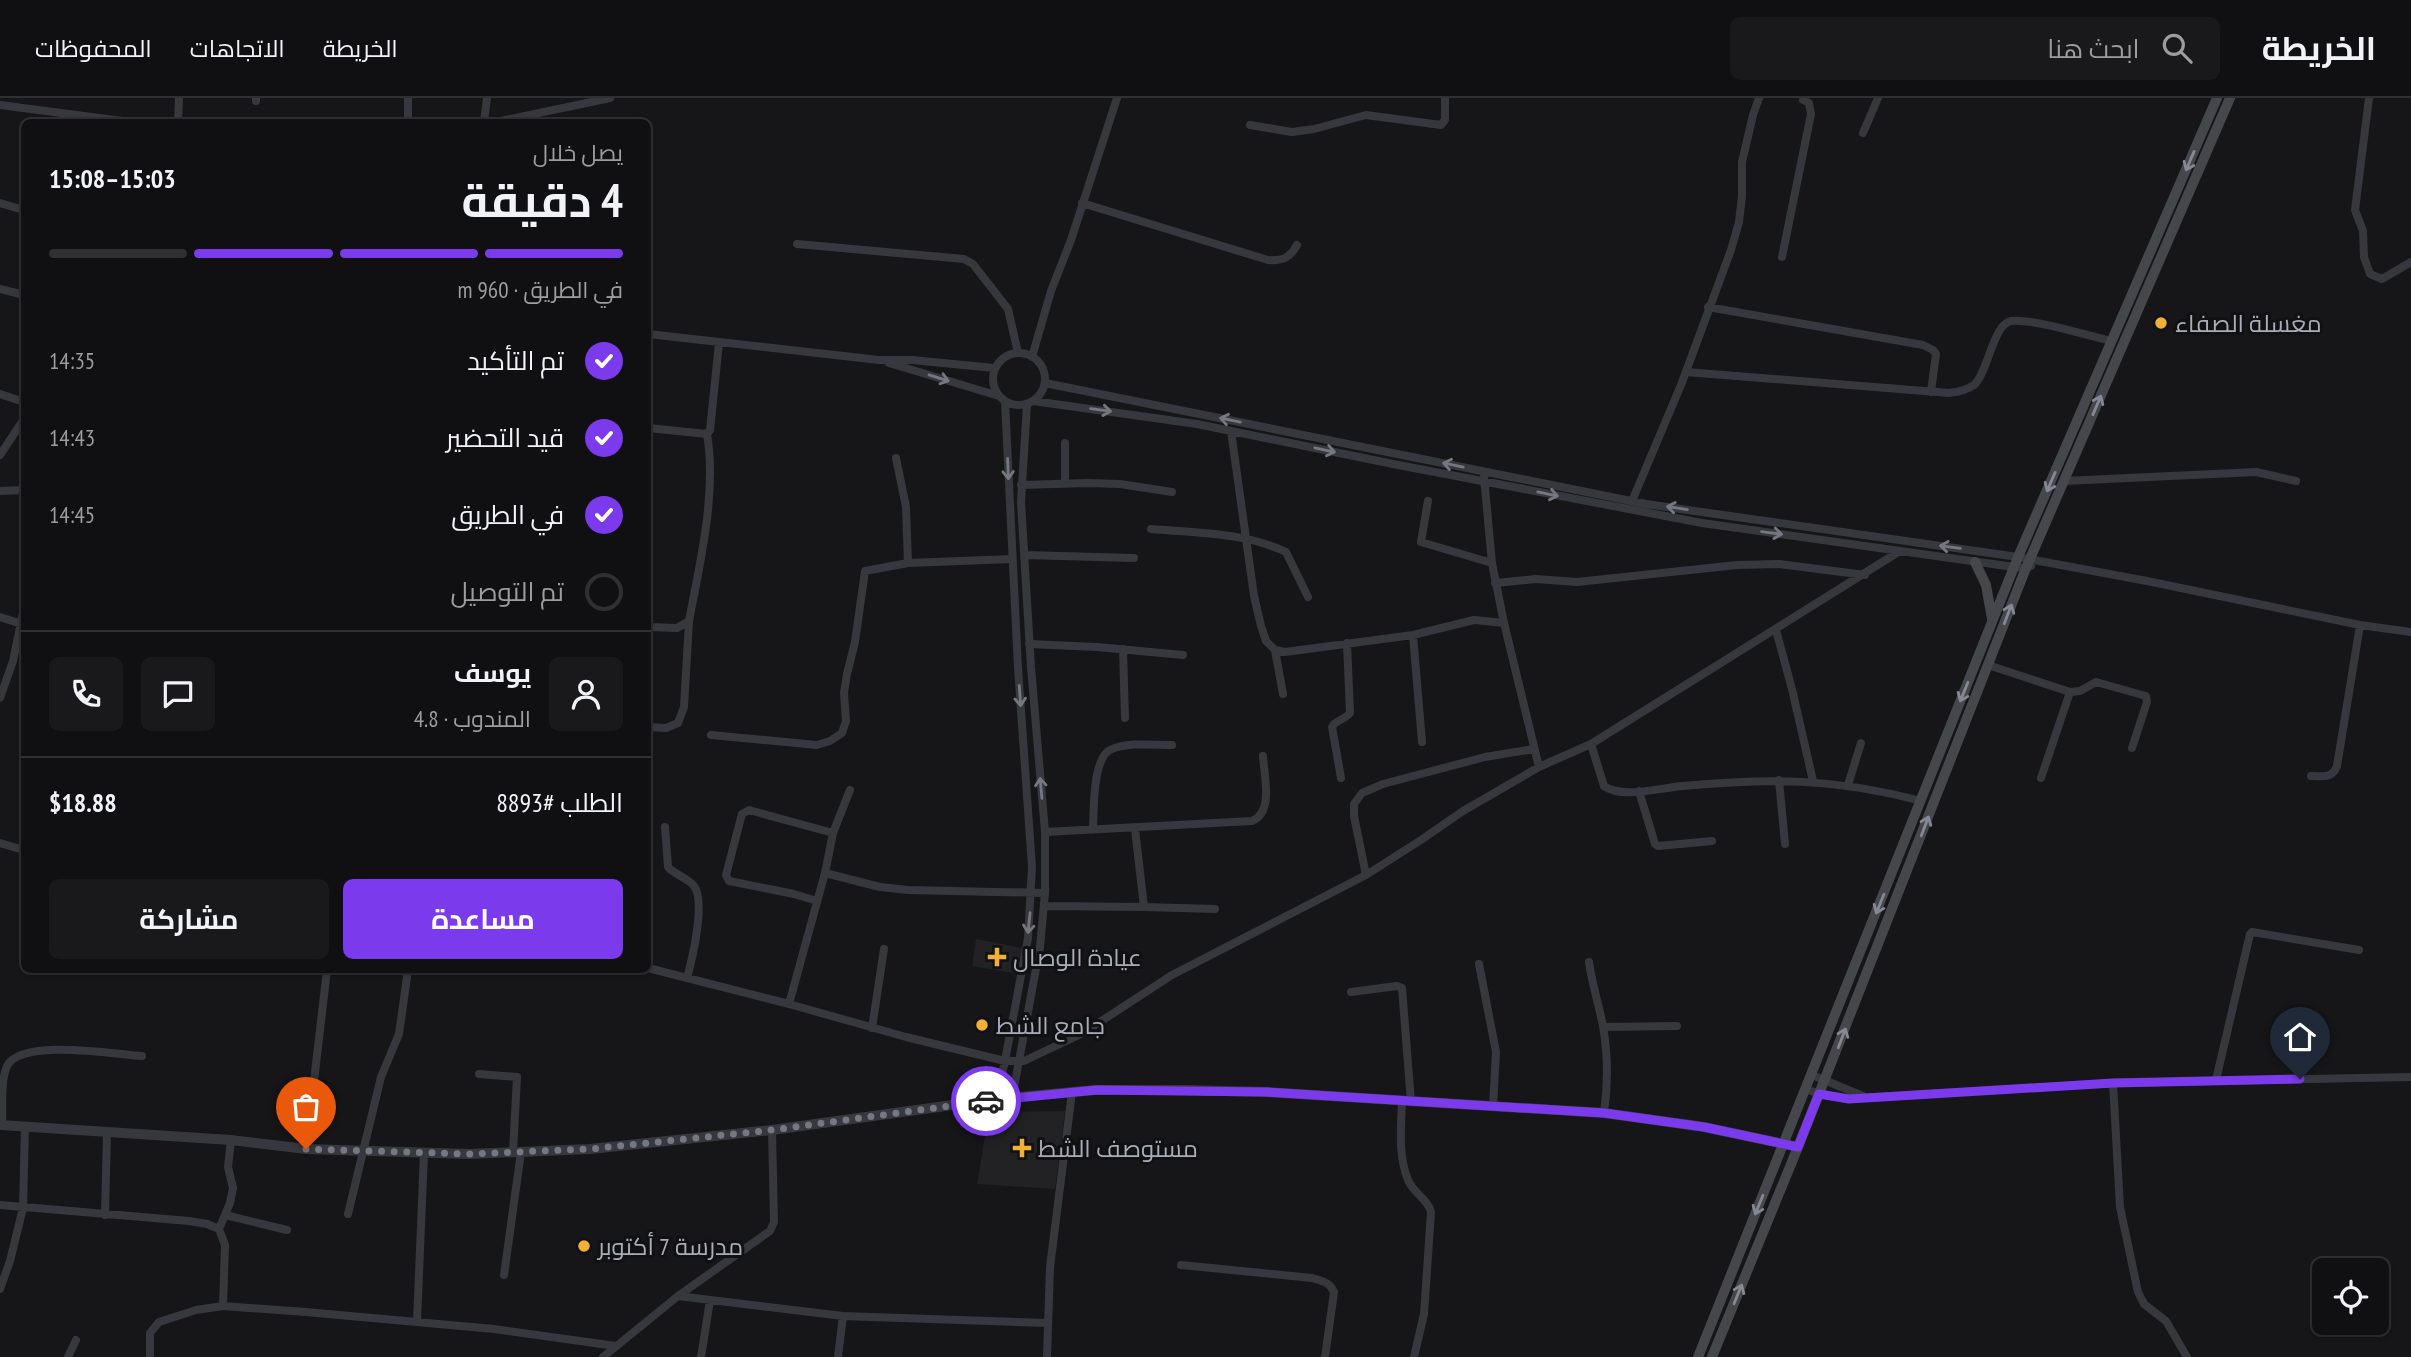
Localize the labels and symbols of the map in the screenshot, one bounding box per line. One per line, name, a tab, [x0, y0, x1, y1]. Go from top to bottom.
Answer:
one-way arrow	[2182, 149, 2195, 171]
place label: مغسلة الصفاء	[2175, 308, 2322, 339]
marker: مغسلة الصفاء	[2153, 315, 2169, 331]
one-way arrow	[928, 373, 950, 386]
one-way arrow	[2091, 394, 2104, 416]
one-way arrow	[1089, 404, 1112, 417]
one-way arrow	[1219, 413, 1242, 426]
one-way arrow	[1313, 444, 1336, 458]
one-way arrow	[1442, 457, 1465, 471]
one-way arrow	[1001, 458, 1014, 481]
one-way arrow	[2043, 471, 2056, 492]
one-way arrow	[1536, 487, 1559, 501]
one-way arrow	[1666, 501, 1689, 514]
one-way arrow	[1760, 527, 1783, 540]
one-way arrow	[1939, 541, 1962, 554]
one-way arrow	[2003, 604, 2015, 625]
one-way arrow	[1956, 681, 1969, 703]
one-way arrow	[1014, 685, 1027, 707]
one-way arrow	[1034, 777, 1047, 800]
one-way arrow	[1919, 815, 1932, 837]
one-way arrow	[1872, 892, 1885, 914]
one-way arrow	[1022, 912, 1035, 934]
place label: عيادة الوصال	[1013, 942, 1142, 973]
marker: عيادة الوصال	[987, 947, 1007, 967]
pin	[2270, 1007, 2330, 1079]
place label: جامع الشط	[996, 1010, 1105, 1042]
marker: جامع الشط	[974, 1017, 990, 1033]
one-way arrow	[1836, 1027, 1849, 1049]
courier	[951, 1066, 1021, 1136]
pin	[276, 1077, 336, 1149]
place label: مستوصف الشط	[1038, 1133, 1198, 1164]
marker: مستوصف الشط	[1012, 1138, 1032, 1158]
one-way arrow	[1751, 1194, 1764, 1215]
place label: مدرسة 7 أكتوبر	[596, 1231, 743, 1262]
marker: مدرسة 7 أكتوبر	[576, 1238, 592, 1254]
one-way arrow	[1732, 1283, 1745, 1305]

